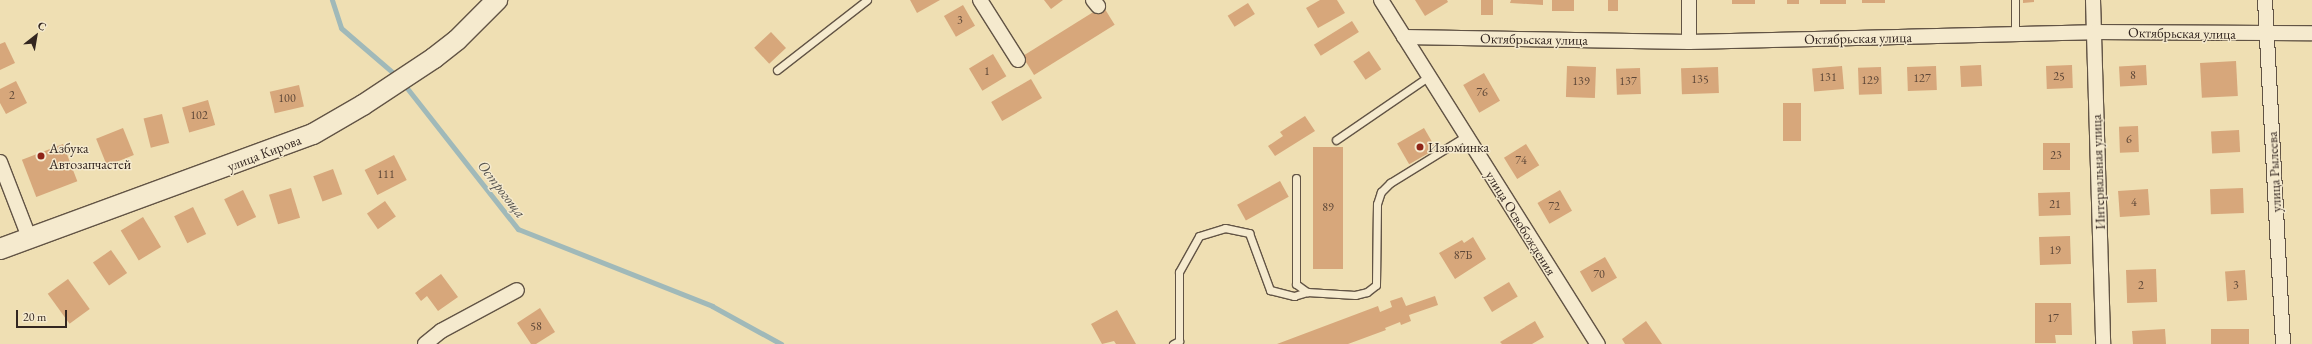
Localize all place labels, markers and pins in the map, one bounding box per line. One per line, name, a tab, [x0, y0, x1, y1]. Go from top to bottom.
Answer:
place label: Изюминка	[1428, 139, 1489, 155]
place label: Азбука Автозапчастей	[49, 140, 131, 172]
marker: Изюминка	[1415, 142, 1425, 152]
marker: Азбука Автозапчастей	[36, 151, 46, 161]

